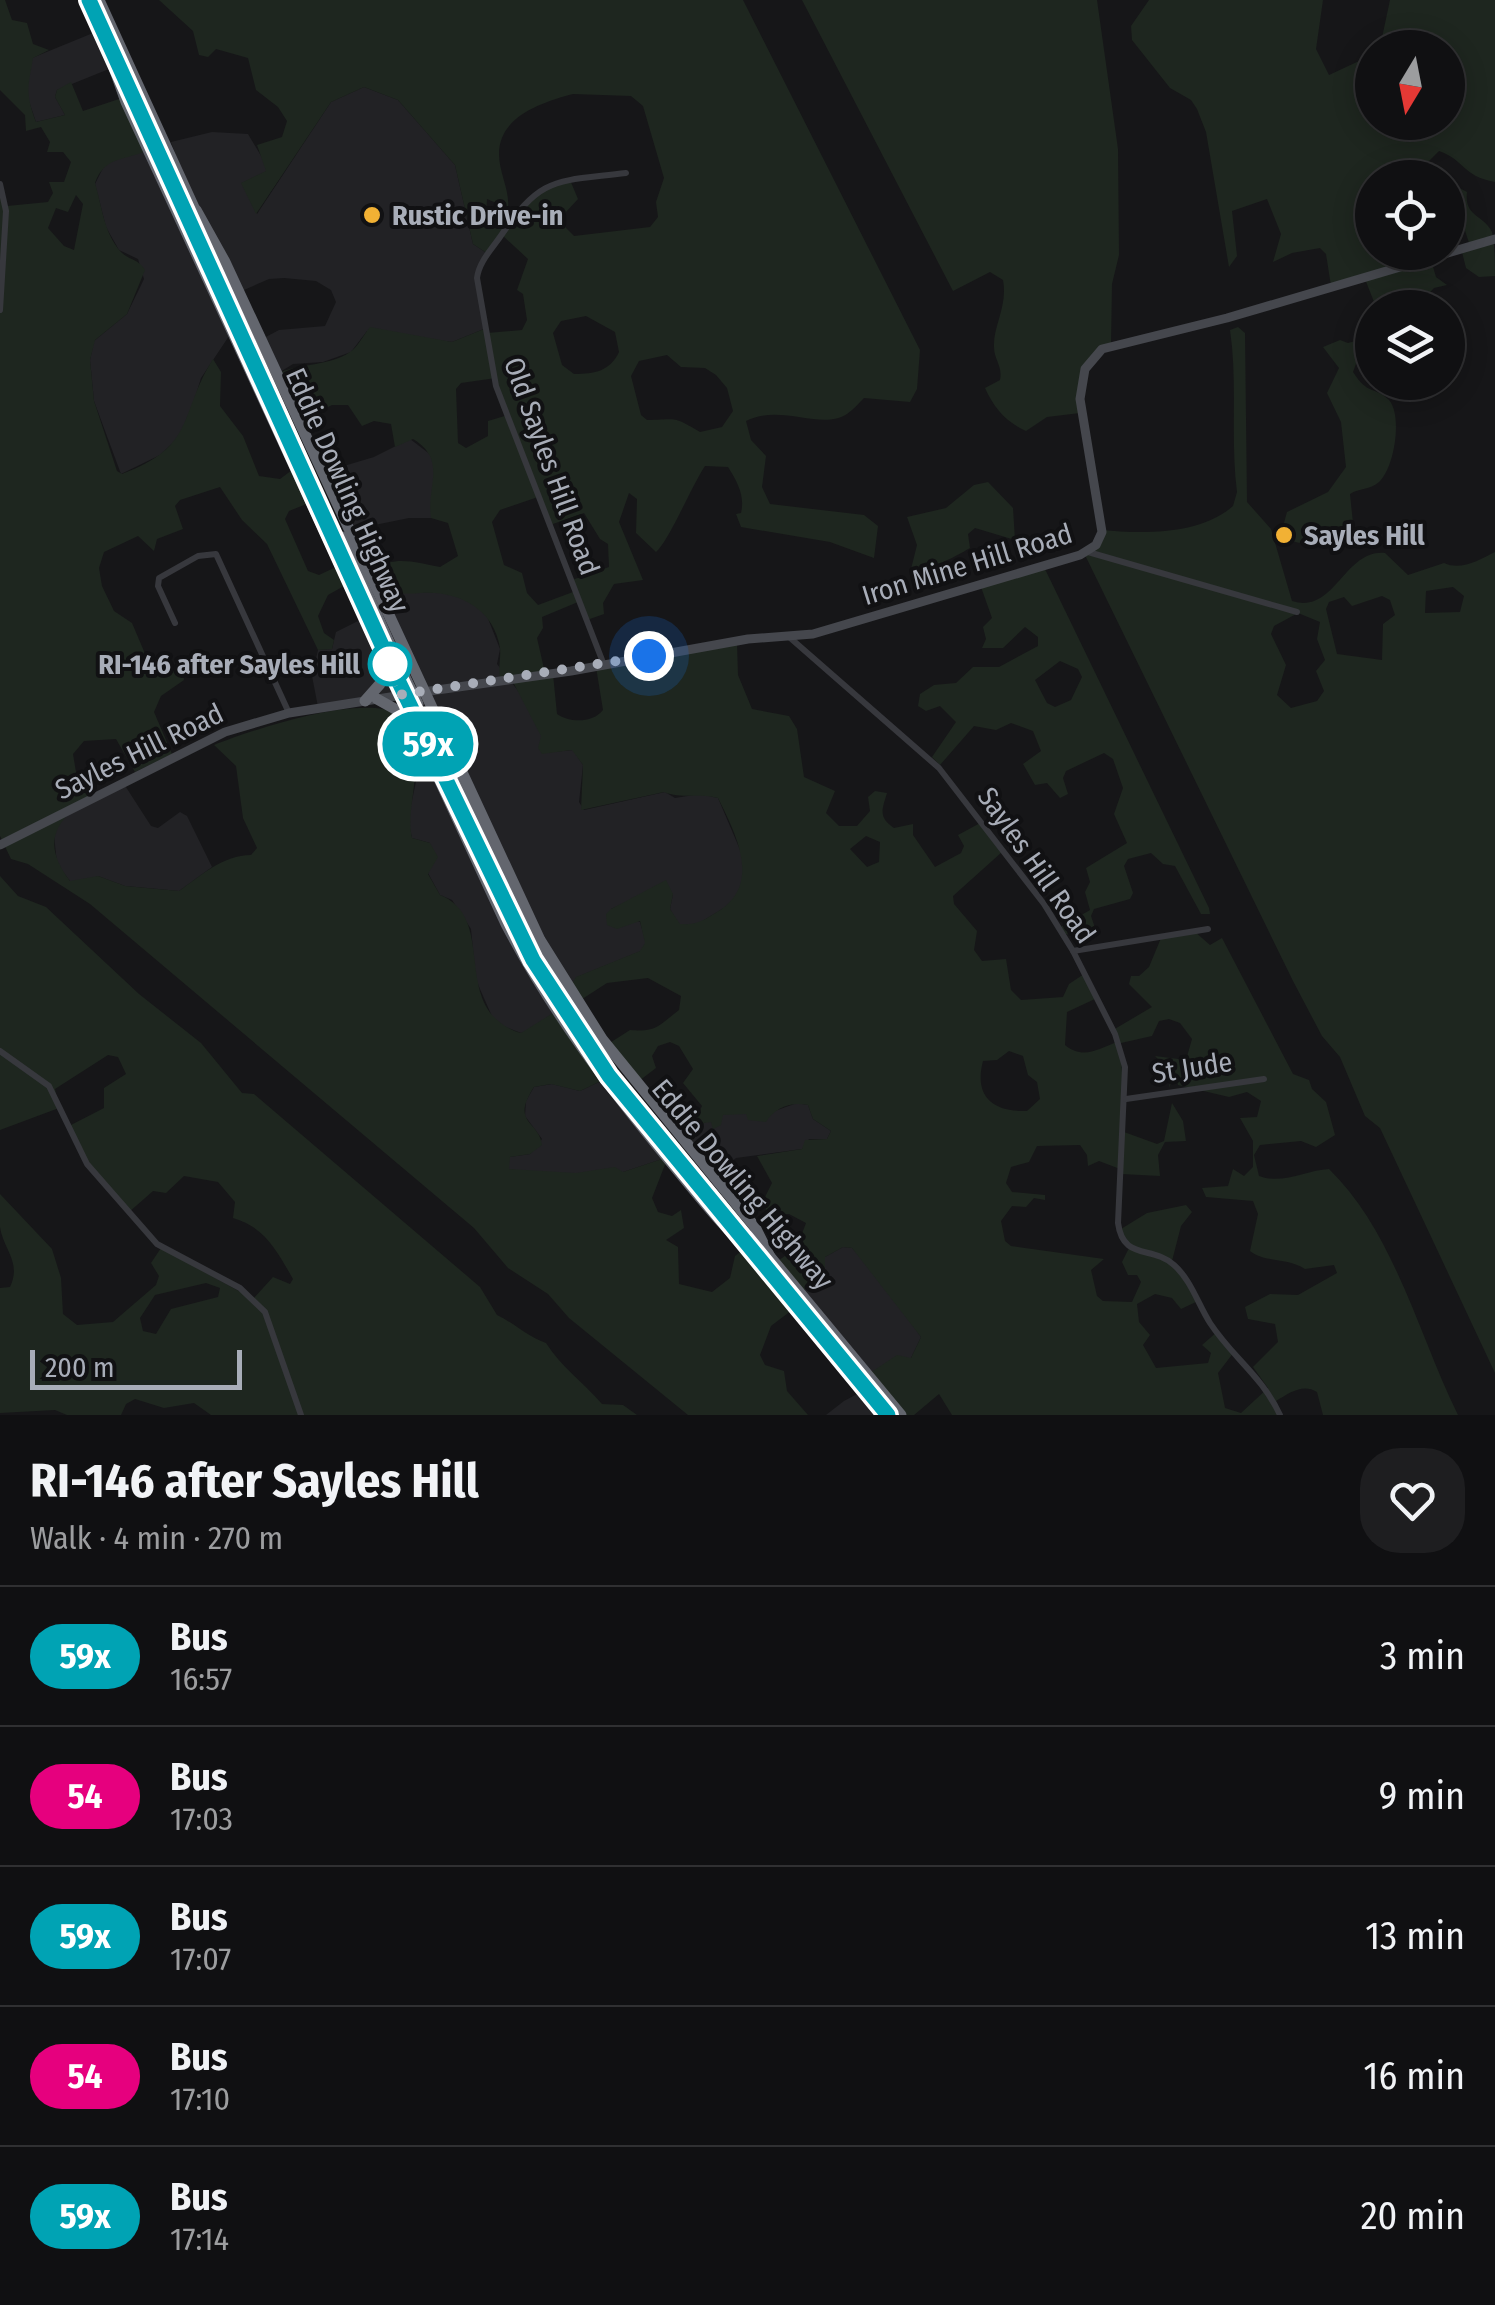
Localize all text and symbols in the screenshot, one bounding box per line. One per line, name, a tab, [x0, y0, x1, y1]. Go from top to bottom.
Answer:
north arrow	[1355, 30, 1465, 140]
map controls	[1355, 30, 1465, 400]
button: locate	[1355, 160, 1465, 270]
place label: Rustic Drive-in	[392, 199, 563, 232]
marker: Rustic Drive-in	[361, 204, 383, 226]
button: layers	[1355, 290, 1465, 400]
street label: Old Sayles Hill Road	[497, 353, 606, 579]
street label: Eddie Dowling Highway	[279, 363, 417, 618]
street label: Iron Mine Hill Road	[858, 517, 1076, 612]
place label: Sayles Hill	[1304, 519, 1425, 552]
marker: Sayles Hill	[1273, 524, 1295, 546]
your location	[624, 631, 674, 681]
marker: RI-146 after Sayles Hill	[369, 643, 411, 685]
place label: RI-146 after Sayles Hill	[98, 648, 360, 681]
street label: Sayles Hill Road	[50, 697, 229, 806]
line badge: 59x	[370, 712, 486, 776]
text: 59x	[402, 723, 454, 765]
street label: Sayles Hill Road	[971, 781, 1103, 950]
street label: St Jude	[1150, 1045, 1235, 1090]
street label: Eddie Dowling Highway	[645, 1073, 840, 1296]
scale bar	[30, 1345, 242, 1390]
text: 200 m	[45, 1351, 115, 1384]
button: heart	[1360, 1448, 1465, 1553]
text: RI-146 after Sayles Hill	[30, 1452, 479, 1510]
text: Walk · 4 min · 270 m	[30, 1519, 283, 1557]
text: Bus	[170, 1614, 228, 1660]
text: 3 min	[1380, 1633, 1465, 1679]
text: 59x	[59, 1635, 111, 1677]
text: 16:57	[170, 1660, 232, 1698]
text: Bus	[170, 1754, 228, 1800]
text: 9 min	[1379, 1773, 1465, 1819]
text: 54	[67, 1775, 103, 1817]
text: 17:03	[170, 1800, 233, 1838]
text: Bus	[170, 1894, 228, 1940]
text: 13 min	[1365, 1913, 1465, 1959]
text: 59x	[59, 1915, 111, 1957]
text: 17:07	[170, 1940, 231, 1978]
text: Bus	[170, 2034, 228, 2080]
text: 16 min	[1364, 2053, 1465, 2099]
text: 54	[67, 2055, 103, 2097]
text: 17:10	[170, 2080, 230, 2118]
text: Bus	[170, 2174, 228, 2220]
text: 20 min	[1361, 2193, 1465, 2239]
text: 59x	[59, 2195, 111, 2237]
text: 17:14	[170, 2220, 229, 2258]

